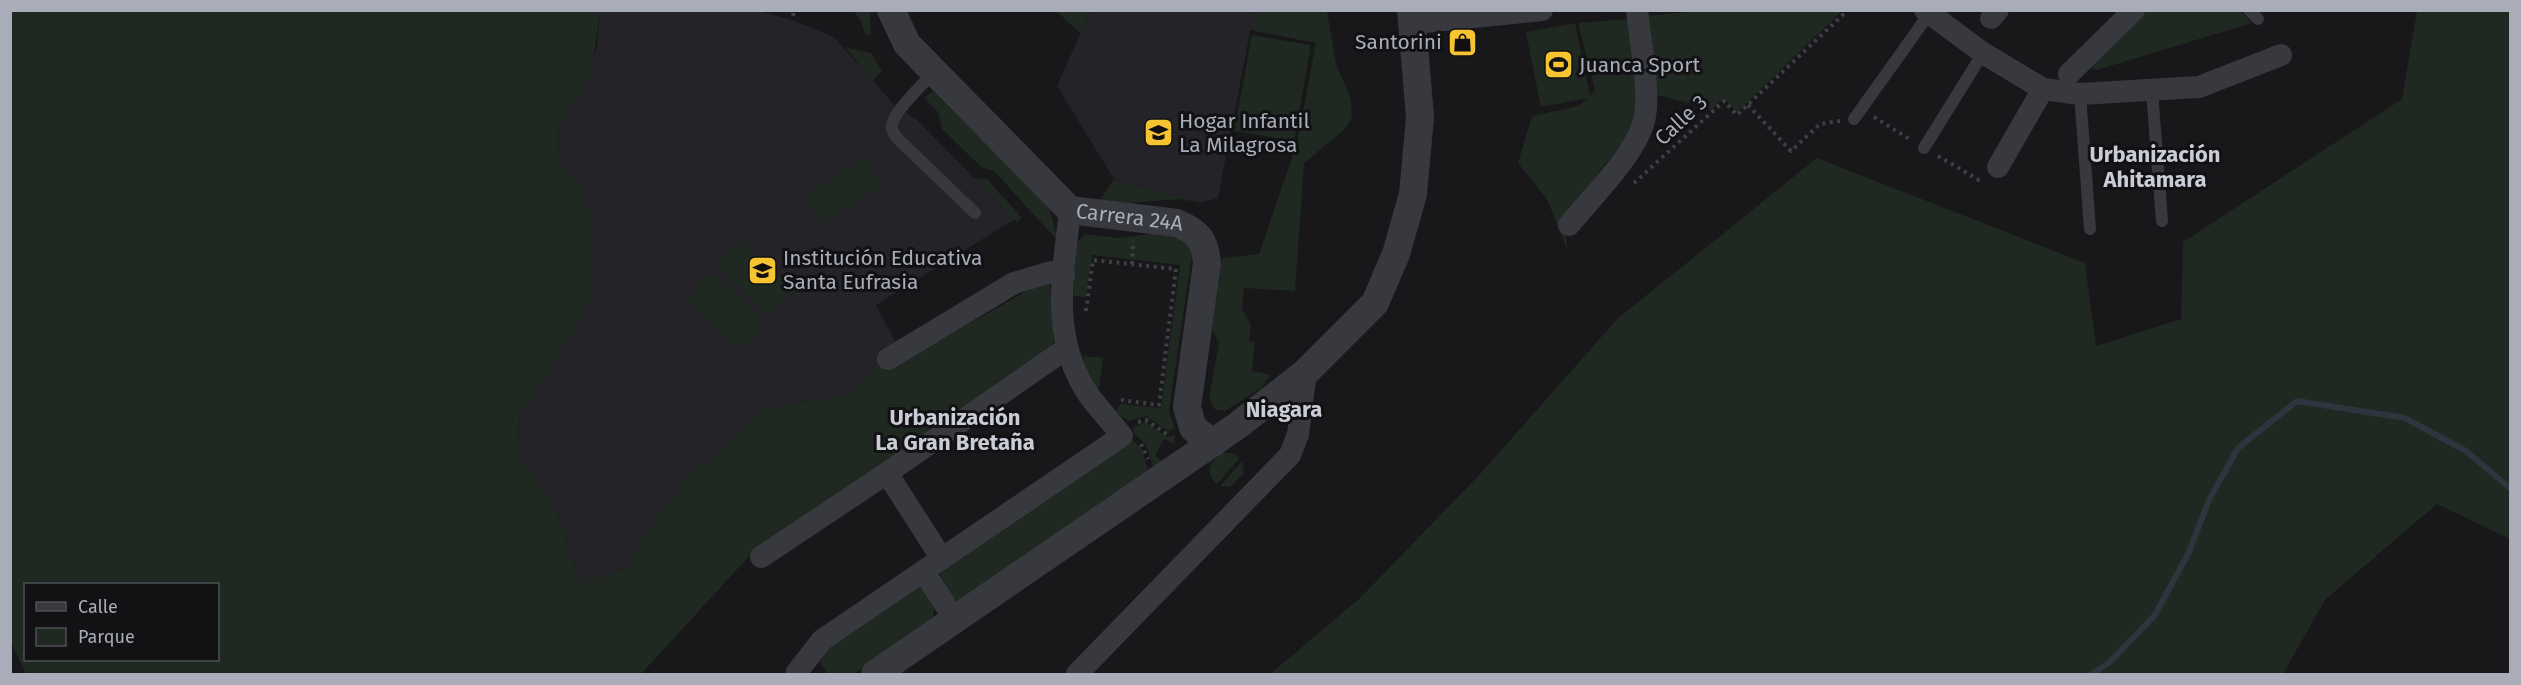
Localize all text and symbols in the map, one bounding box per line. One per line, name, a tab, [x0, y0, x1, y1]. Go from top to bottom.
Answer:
shop icon: Santorini	[1447, 26, 1479, 58]
place label: Santorini	[1355, 29, 1442, 55]
sports icon: Juanca Sport	[1542, 49, 1574, 81]
place label: Juanca Sport	[1579, 52, 1700, 78]
street label: Calle 3	[1649, 89, 1713, 151]
place label: Hogar Infantil La Milagrosa	[1179, 108, 1310, 158]
school or university icon: Hogar Infantil La Milagrosa	[1142, 117, 1174, 149]
district label: Urbanización Ahitamara	[2089, 141, 2221, 193]
street label: Carrera 24A	[1074, 198, 1184, 237]
place label: Institución Educativa Santa Eufrasia	[783, 245, 982, 295]
school or university icon: Institución Educativa Santa Eufrasia	[746, 254, 778, 286]
district label: Niagara	[1246, 396, 1322, 423]
district label: Urbanización La Gran Bretaña	[875, 404, 1035, 456]
legend	[24, 583, 219, 661]
text: Calle	[78, 596, 118, 618]
text: Parque	[78, 626, 135, 648]

